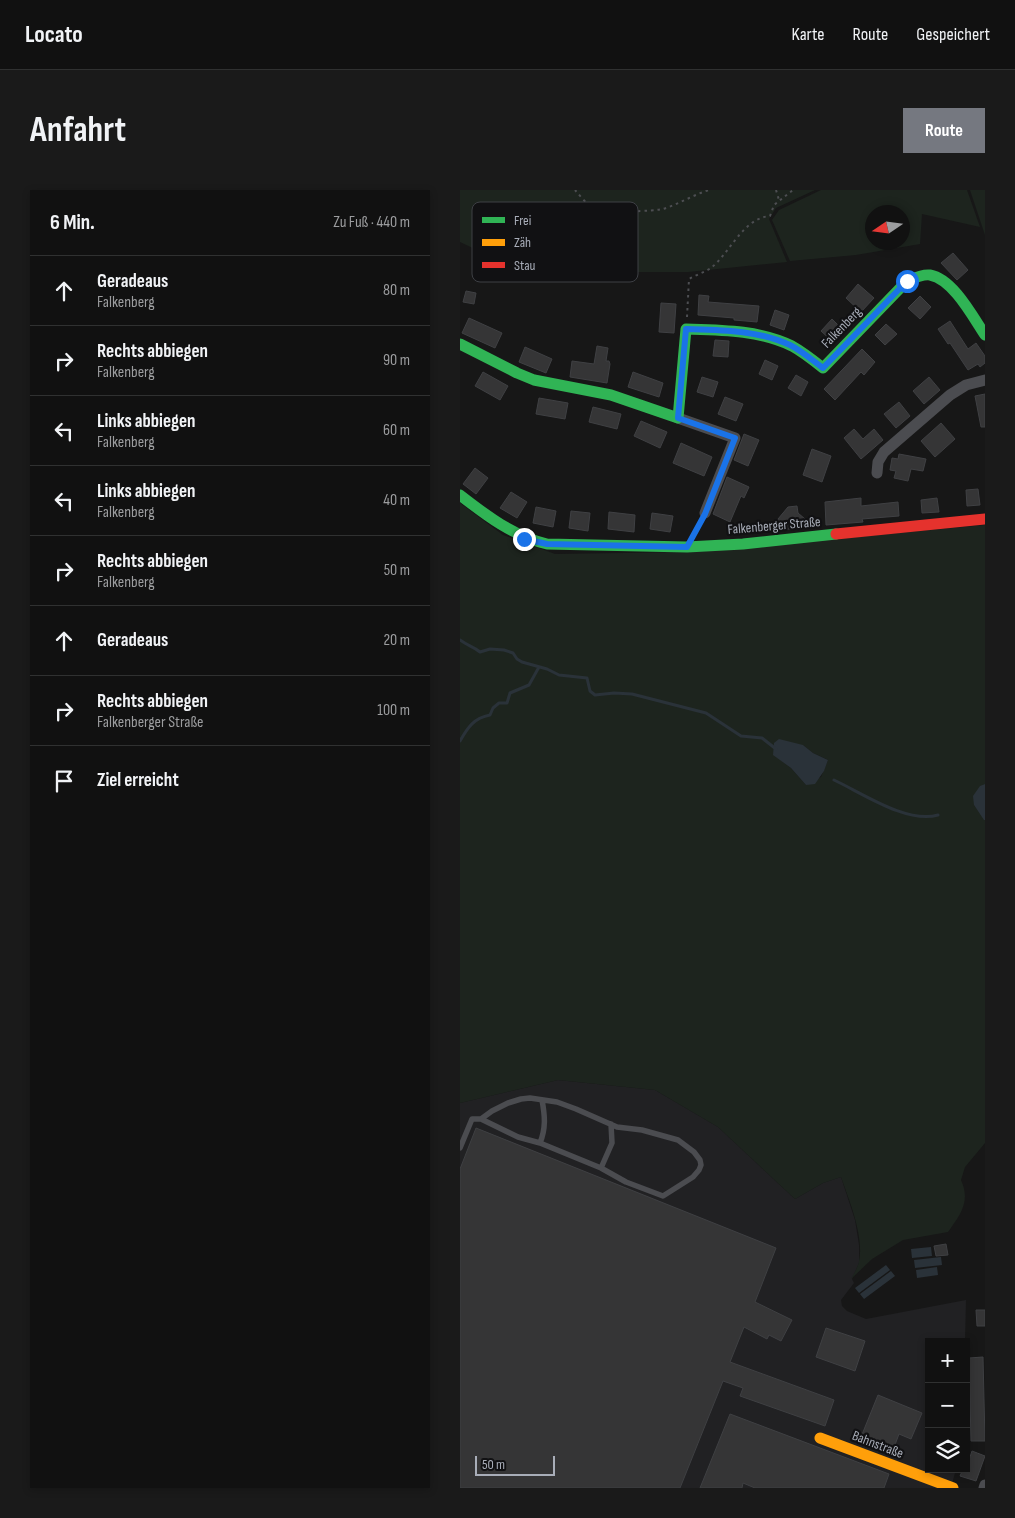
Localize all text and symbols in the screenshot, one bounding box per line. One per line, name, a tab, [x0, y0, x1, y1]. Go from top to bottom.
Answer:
text: Locato	[25, 20, 83, 49]
text: Karte	[792, 24, 825, 45]
text: Route	[853, 24, 888, 45]
text: Gespeichert	[916, 24, 990, 45]
button: Route	[903, 108, 985, 153]
text: Anfahrt	[30, 109, 126, 152]
legend	[472, 202, 638, 282]
north arrow	[865, 205, 910, 250]
text: 6 Min.	[50, 210, 95, 235]
text: Frei	[514, 212, 531, 229]
text: Zu Fuß · 440 m	[333, 213, 410, 232]
text: Zäh	[514, 234, 531, 251]
text: Stau	[514, 257, 536, 274]
text: Geradeaus	[97, 270, 168, 293]
route start	[896, 270, 919, 293]
icon: ahead	[50, 277, 78, 305]
text: 80 m	[383, 281, 410, 300]
text: Falkenberg	[97, 293, 155, 312]
street label: Falkenberg	[818, 303, 865, 351]
text: Rechts abbiegen	[97, 340, 208, 363]
icon: right	[50, 347, 78, 375]
text: 90 m	[383, 351, 410, 370]
text: Falkenberg	[97, 363, 155, 382]
text: Links abbiegen	[97, 410, 195, 433]
icon: left	[50, 417, 78, 445]
text: 60 m	[383, 421, 410, 440]
text: Falkenberg	[97, 433, 155, 452]
text: Links abbiegen	[97, 480, 195, 503]
icon: left	[50, 487, 78, 515]
text: 40 m	[383, 491, 410, 510]
text: Falkenberg	[97, 503, 155, 522]
street label: Falkenberger Straße	[727, 513, 821, 538]
route end	[513, 528, 536, 551]
text: Rechts abbiegen	[97, 550, 208, 573]
icon: right	[50, 557, 78, 585]
text: 50 m	[384, 561, 410, 580]
text: Falkenberg	[97, 573, 155, 592]
icon: ahead	[50, 627, 78, 655]
text: Geradeaus	[97, 629, 168, 652]
text: 20 m	[383, 631, 410, 650]
text: Rechts abbiegen	[97, 690, 208, 713]
icon: right	[50, 697, 78, 725]
text: 100 m	[377, 701, 410, 720]
text: Falkenberger Straße	[97, 713, 204, 732]
icon: arrive	[50, 767, 78, 795]
text: Ziel erreicht	[97, 769, 179, 792]
map controls	[925, 1338, 970, 1473]
button: +	[925, 1338, 970, 1383]
button: −	[925, 1383, 970, 1428]
street label: Bahnstraße	[850, 1427, 906, 1462]
button: layers	[925, 1428, 970, 1473]
scale bar	[475, 1453, 555, 1476]
text: 50 m	[482, 1456, 505, 1473]

